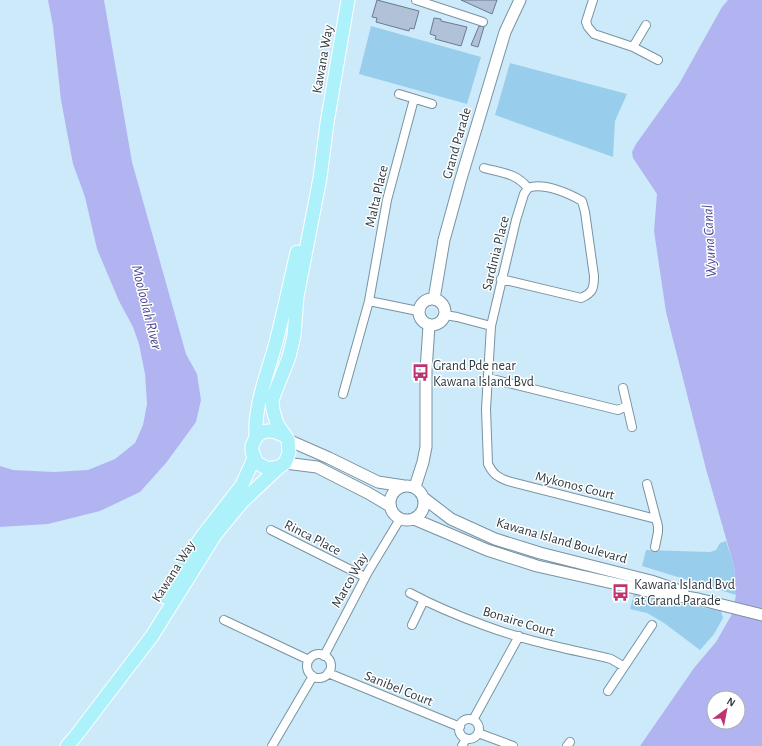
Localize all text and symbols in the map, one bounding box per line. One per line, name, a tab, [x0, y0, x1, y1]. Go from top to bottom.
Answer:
street label: Kawana Way	[310, 24, 336, 95]
street label: Grand Parade	[440, 106, 474, 180]
street label: Malta Place	[363, 164, 391, 229]
water label: Wyuna Canal	[700, 204, 719, 278]
street label: Sardinia Place	[480, 215, 512, 292]
water label: Mooloolah River	[129, 263, 165, 352]
place label: Grand Pde near Kawana Island Bvd	[433, 359, 534, 389]
bus stop icon: Grand Pde near Kawana Island Bvd	[410, 363, 430, 383]
street label: Mykonos Court	[534, 469, 616, 503]
street label: Kawana Island Boulevard	[495, 516, 629, 566]
street label: Rinca Place	[282, 518, 343, 558]
street label: Kawana Way	[150, 538, 198, 605]
street label: Marco Way	[329, 551, 371, 610]
place label: Kawana Island Bvd at Grand Parade	[634, 578, 735, 608]
bus stop icon: Kawana Island Bvd at Grand Parade	[611, 582, 631, 602]
street label: Bonaire Court	[481, 604, 557, 640]
street label: Sanibel Court	[362, 669, 435, 709]
north arrow	[706, 690, 746, 730]
text: N	[725, 695, 737, 709]

